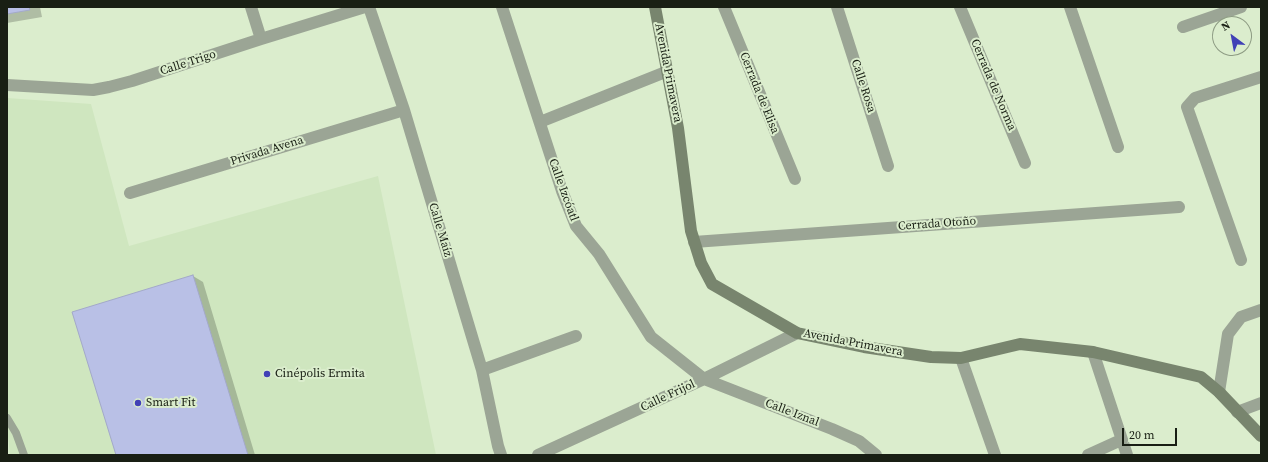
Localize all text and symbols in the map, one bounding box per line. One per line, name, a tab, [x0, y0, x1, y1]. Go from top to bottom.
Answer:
north arrow	[1212, 16, 1252, 56]
text: N	[1219, 18, 1233, 35]
street label: Avenida Primavera	[651, 22, 685, 124]
street label: Cerrada de Norma	[967, 37, 1019, 133]
street label: Calle Trigo	[158, 47, 218, 79]
street label: Cerrada de Elisa	[736, 50, 782, 136]
street label: Calle Rosa	[848, 57, 878, 115]
street label: Privada Avena	[229, 133, 305, 169]
street label: Calle Izcóatl	[545, 157, 581, 223]
street label: Calle Maíz	[425, 201, 455, 259]
street label: Cerrada Otoño	[897, 214, 977, 234]
street label: Avenida Primavera	[802, 326, 904, 360]
place label: Cinépolis Ermita	[275, 367, 365, 381]
marker: Cinépolis Ermita	[262, 369, 272, 379]
street label: Calle Frijol	[638, 377, 698, 415]
place label: Smart Fit	[146, 396, 195, 410]
street label: Calle Iznal	[763, 396, 821, 430]
marker: Smart Fit	[133, 398, 143, 408]
scale bar	[1124, 420, 1179, 446]
text: 20 m	[1129, 427, 1155, 443]

